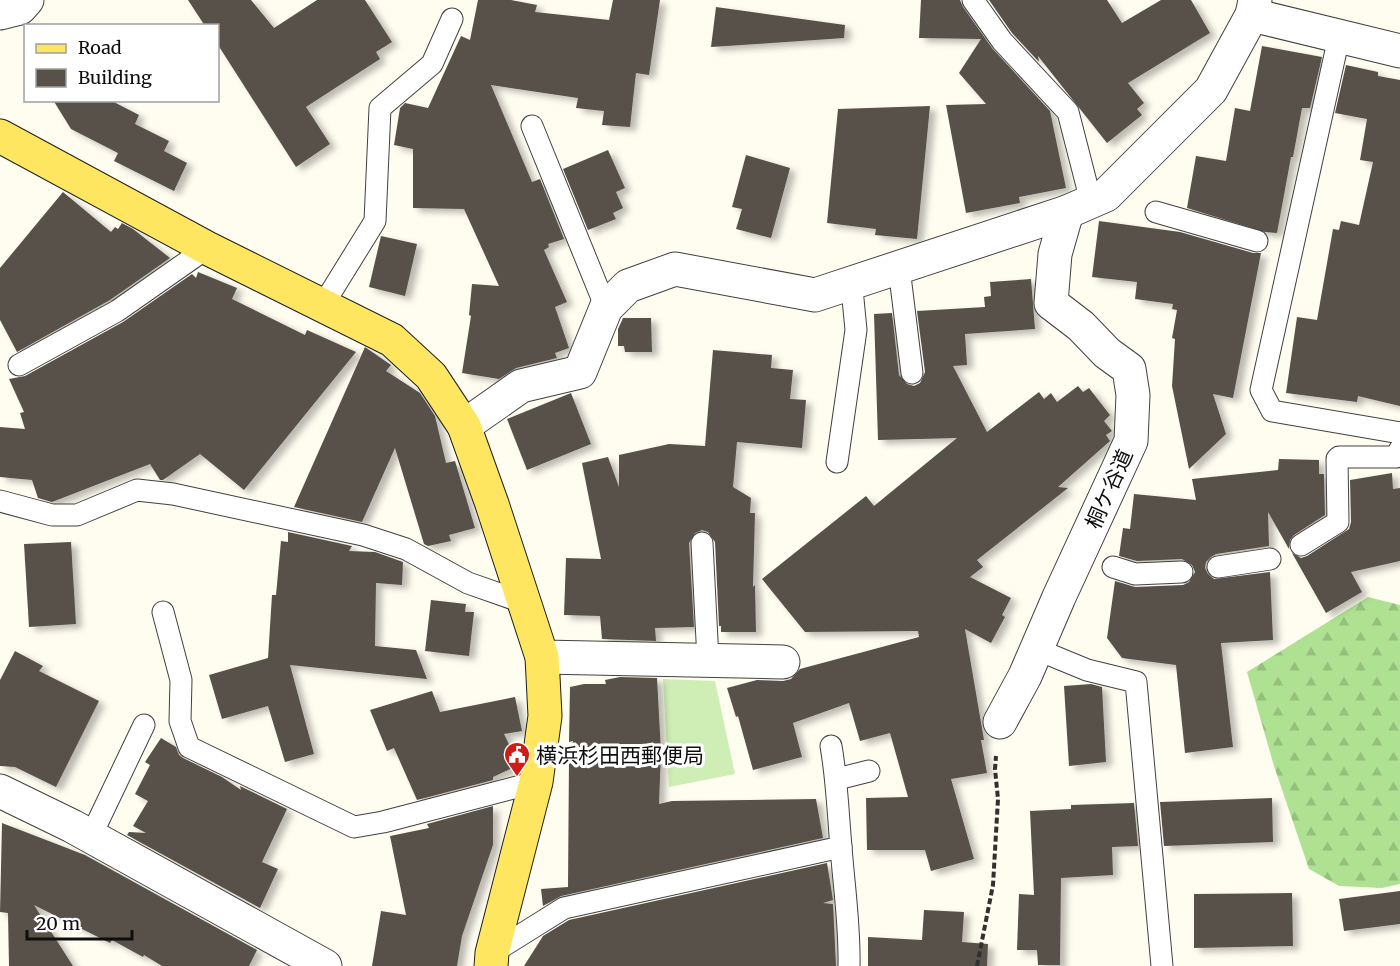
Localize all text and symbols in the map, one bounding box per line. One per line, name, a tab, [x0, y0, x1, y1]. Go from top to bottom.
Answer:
legend	[24, 24, 219, 102]
text: Road	[78, 36, 122, 59]
text: Building	[78, 66, 152, 89]
street label: 桐ケ谷道	[1080, 445, 1138, 533]
public building icon: 横浜杉田西郵便局	[502, 740, 532, 778]
place label: 横浜杉田西郵便局	[536, 742, 704, 769]
scale bar	[27, 903, 132, 941]
text: 20 m	[36, 912, 80, 935]

